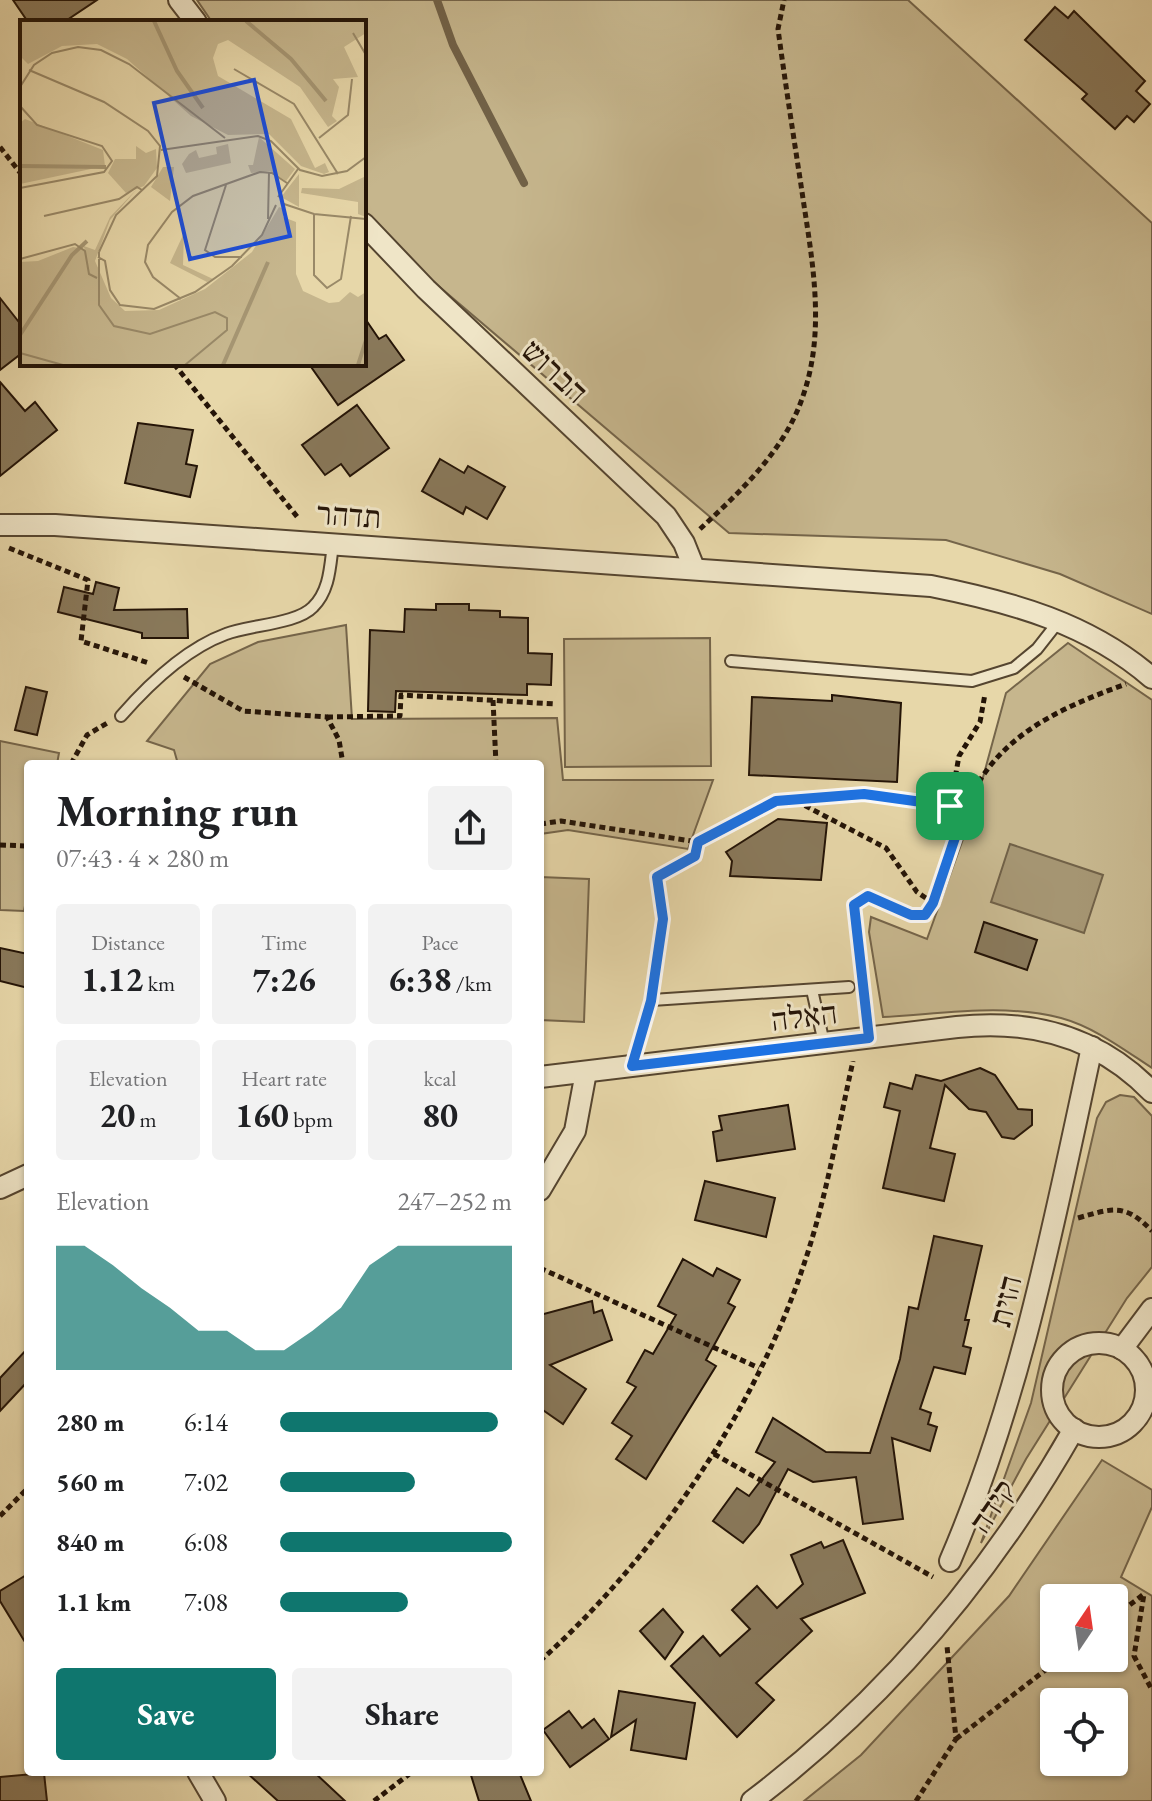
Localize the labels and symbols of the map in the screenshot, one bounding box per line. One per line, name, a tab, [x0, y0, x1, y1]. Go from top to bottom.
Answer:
inset map	[20, 20, 366, 366]
street label: הברוש	[513, 330, 597, 412]
street label: תדהר	[315, 492, 383, 538]
pin	[916, 772, 984, 840]
street label: האלה	[768, 991, 840, 1041]
street label: הזית	[978, 1271, 1032, 1331]
street label: קידה	[959, 1471, 1025, 1541]
north arrow	[1040, 1584, 1128, 1672]

